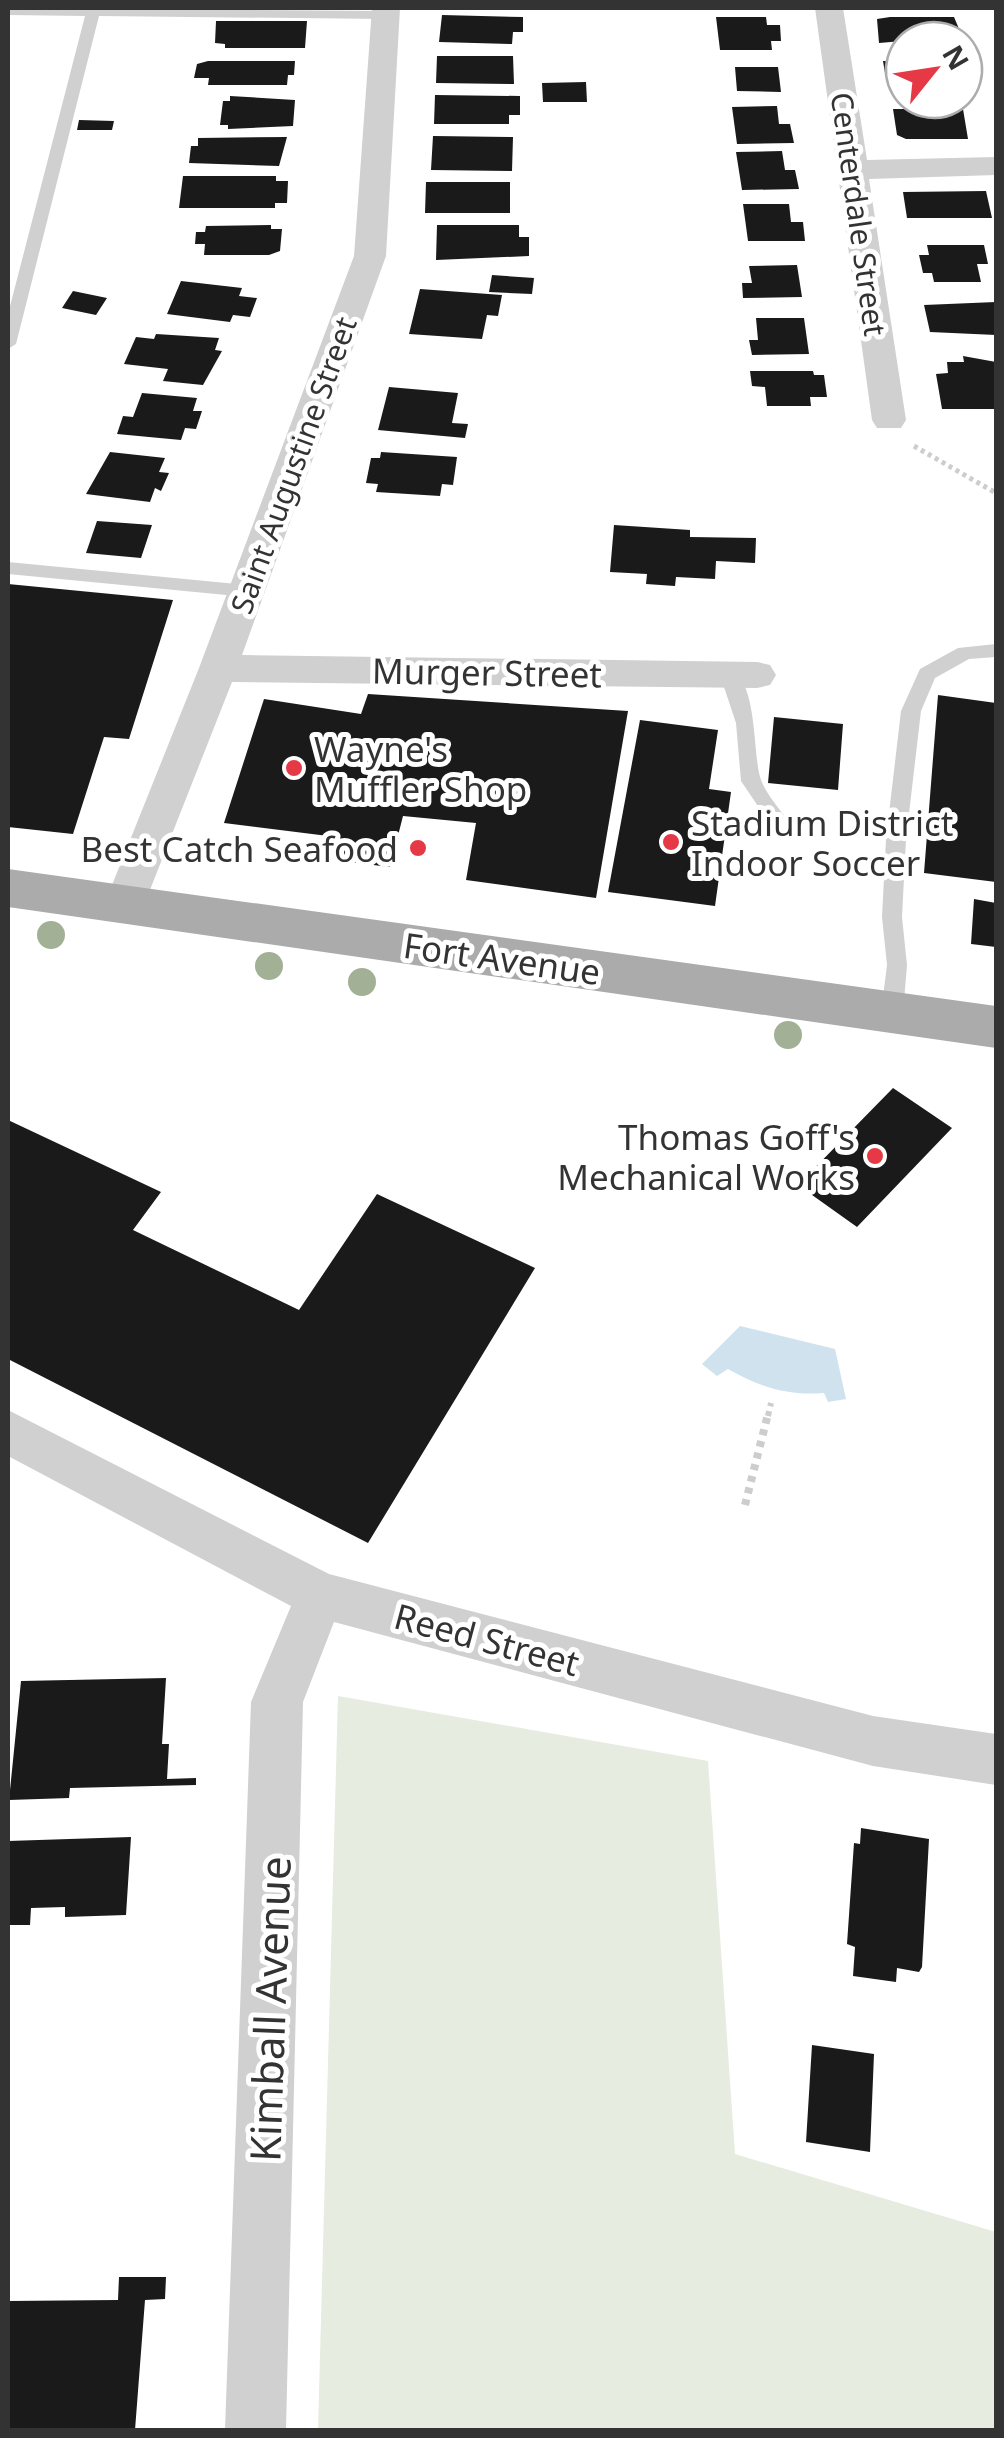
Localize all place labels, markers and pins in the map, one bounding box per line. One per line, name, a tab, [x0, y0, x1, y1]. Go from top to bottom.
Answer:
place label: Wayne's Muffler Shop	[314, 725, 527, 812]
marker: Wayne's Muffler Shop	[283, 757, 305, 779]
place label: Stadium District Indoor Soccer	[691, 799, 953, 886]
place label: Best Catch Seafood	[81, 825, 398, 872]
marker: Stadium District Indoor Soccer	[660, 831, 682, 853]
marker: Best Catch Seafood	[407, 837, 429, 859]
place label: Thomas Goff's Mechanical Works	[557, 1113, 855, 1200]
marker: Thomas Goff's Mechanical Works	[864, 1145, 886, 1167]

